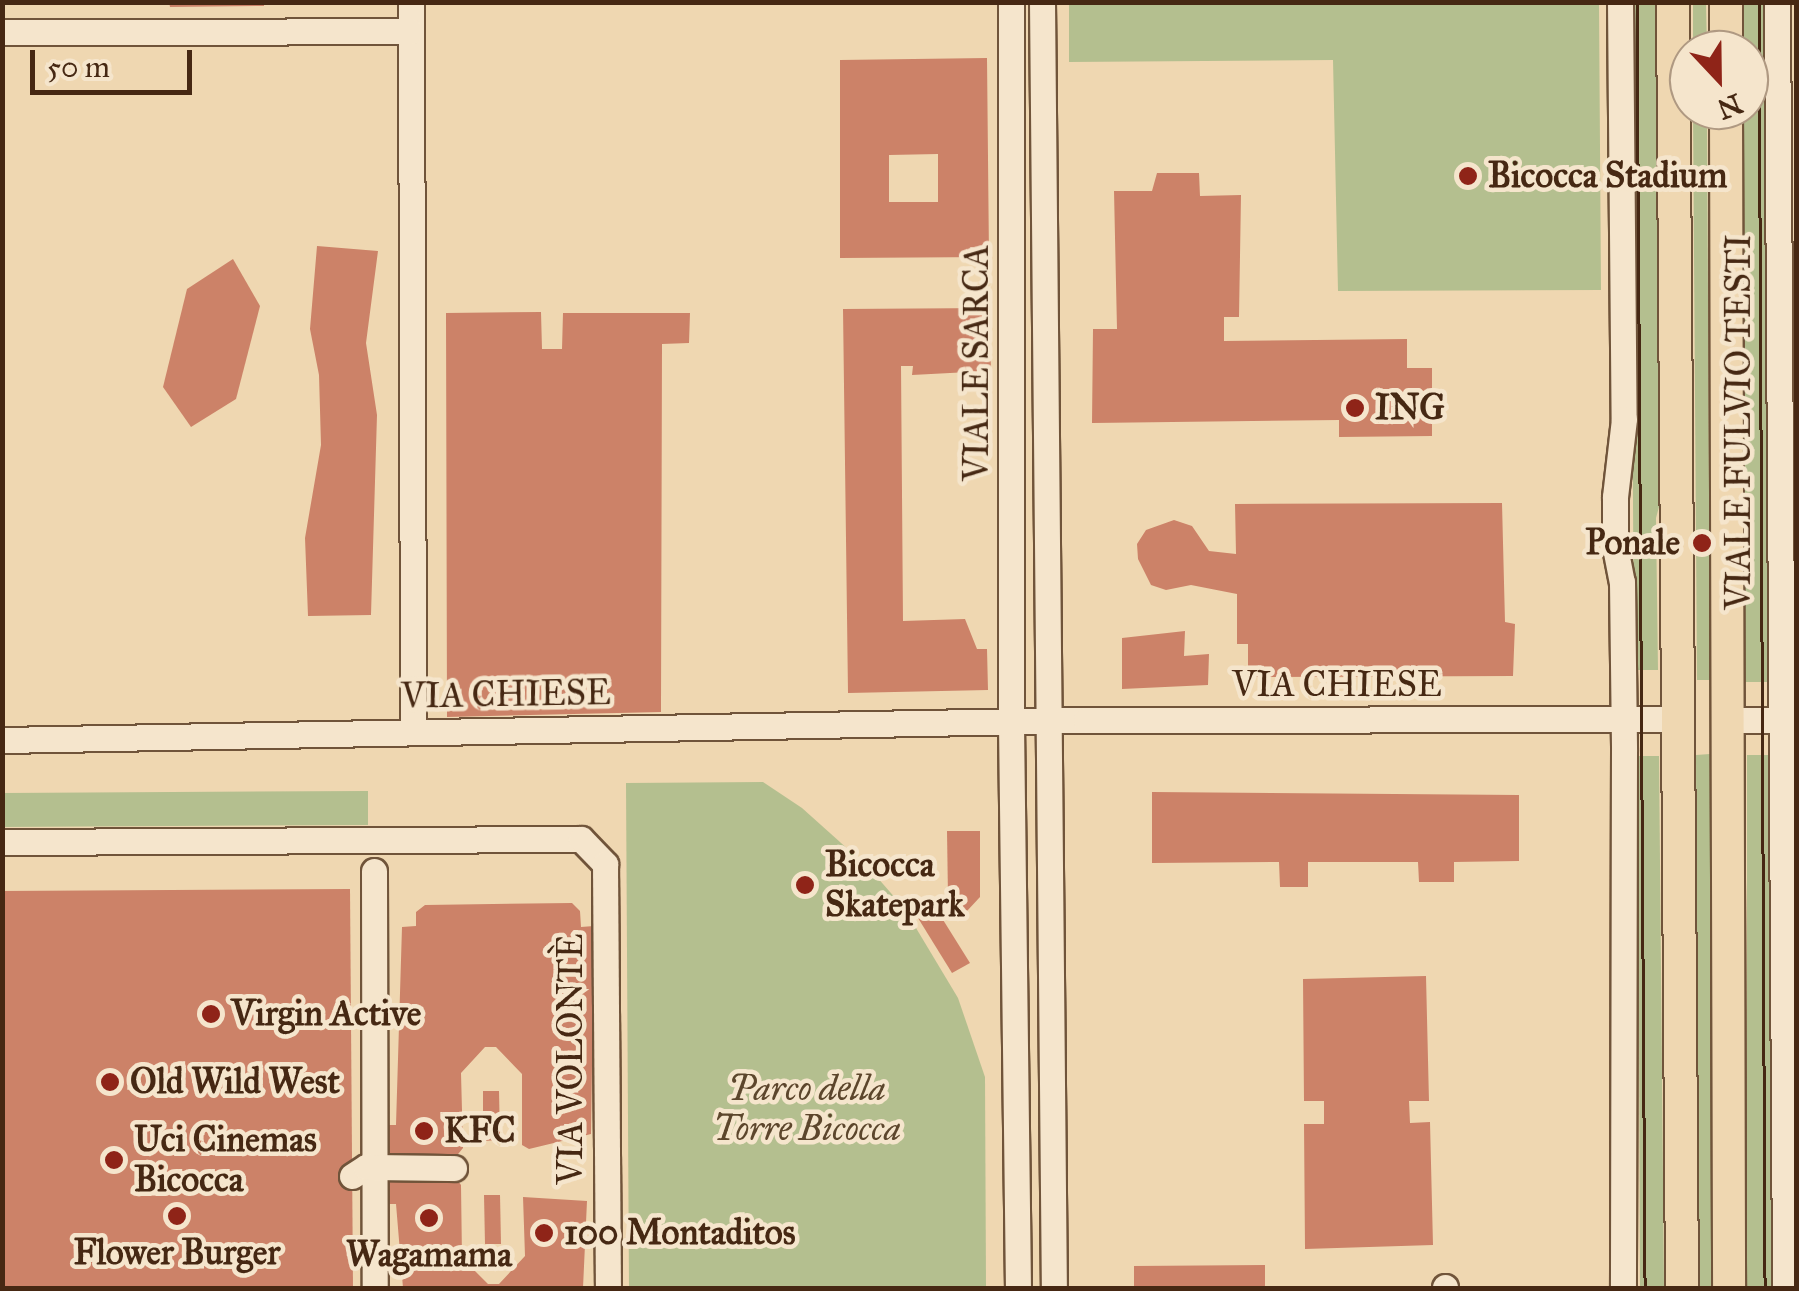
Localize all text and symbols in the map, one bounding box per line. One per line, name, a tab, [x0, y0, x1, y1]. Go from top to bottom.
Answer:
scale bar	[35, 30, 198, 92]
north arrow	[1669, 30, 1769, 130]
text: 50 m	[47, 49, 110, 85]
text: N	[1712, 86, 1747, 127]
place label: Bicocca Stadium	[1488, 155, 1727, 197]
marker: Bicocca Stadium	[1457, 165, 1479, 187]
street label: VIALE FULVIO TESTI	[1718, 234, 1760, 610]
street label: VIALE SARCA	[956, 245, 998, 481]
place label: ING	[1375, 387, 1445, 429]
marker: ING	[1344, 397, 1366, 419]
place label: Ponale	[1585, 522, 1680, 564]
marker: Ponale	[1689, 530, 1715, 556]
street label: VIA CHIESE	[1232, 664, 1442, 706]
street label: VIA CHIESE	[401, 672, 611, 718]
place label: Bicocca Skatepark	[825, 844, 965, 926]
marker: Bicocca Skatepark	[794, 874, 816, 896]
street label: VIA VOLONTÈ	[550, 933, 592, 1185]
place label: Virgin Active	[231, 993, 421, 1035]
marker: Virgin Active	[200, 1003, 222, 1025]
place label: Old Wild West	[130, 1061, 340, 1103]
park label: Parco della Torre Bicocca	[713, 1068, 901, 1150]
marker: Old Wild West	[99, 1071, 121, 1093]
place label: KFC	[444, 1110, 516, 1152]
place label: Uci Cinemas Bicocca	[134, 1119, 317, 1201]
marker: KFC	[413, 1120, 435, 1142]
marker: Uci Cinemas Bicocca	[103, 1149, 125, 1171]
marker: Flower Burger	[166, 1205, 188, 1227]
marker: Wagamama	[418, 1207, 440, 1229]
place label: 100 Montaditos	[564, 1212, 796, 1254]
marker: 100 Montaditos	[533, 1222, 555, 1244]
place label: Flower Burger	[74, 1232, 280, 1274]
place label: Wagamama	[346, 1234, 512, 1276]

